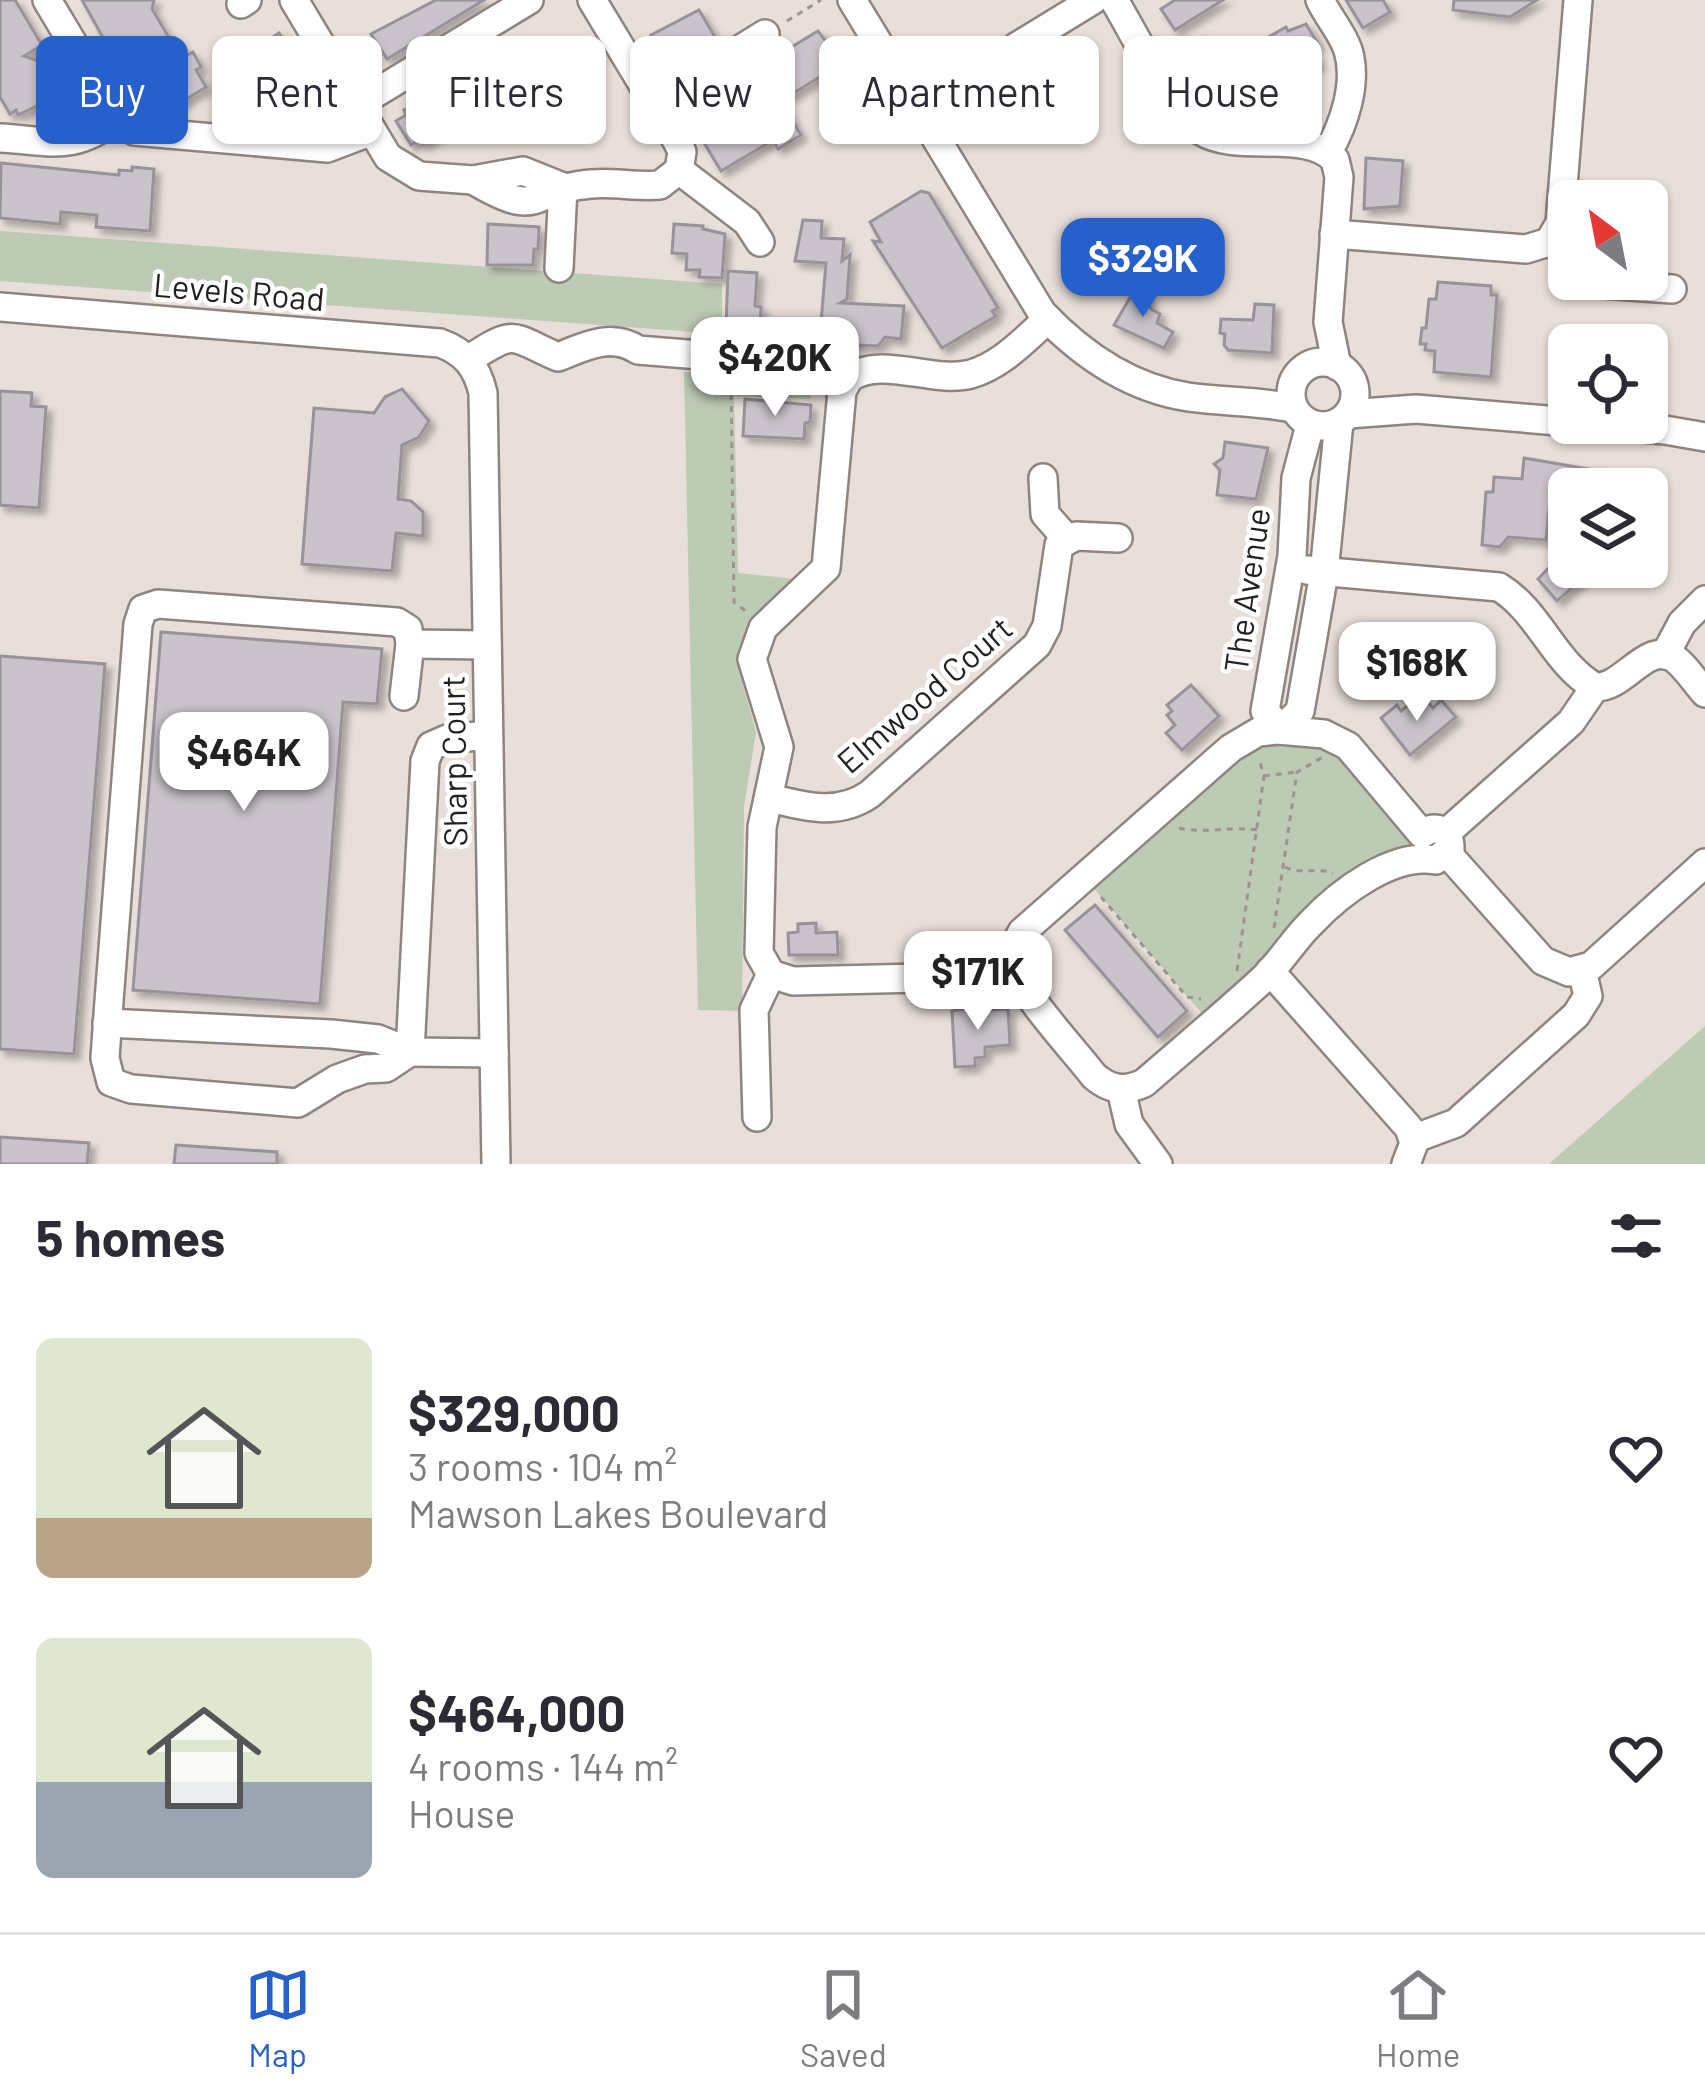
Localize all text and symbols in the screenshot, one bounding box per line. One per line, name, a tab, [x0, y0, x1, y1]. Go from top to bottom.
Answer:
chip: Buy	[36, 36, 188, 144]
chip: Rent	[212, 36, 382, 144]
chip: Filters	[406, 36, 606, 144]
chip: New	[630, 36, 795, 144]
chip: Apartment	[819, 36, 1099, 144]
chip: House	[1123, 36, 1322, 144]
north arrow	[1548, 180, 1668, 300]
map controls	[1548, 180, 1668, 588]
pin: $329K	[1059, 218, 1227, 320]
text: $329K	[1088, 233, 1198, 280]
street label: Levels Road	[152, 264, 326, 318]
pin: $420K	[691, 317, 859, 419]
button: locate	[1548, 324, 1668, 444]
text: $420K	[718, 332, 832, 379]
button: layers	[1548, 468, 1668, 588]
street label: The Avenue	[1215, 505, 1277, 675]
street label: Elmwood Court	[828, 607, 1020, 781]
pin: $168K	[1333, 622, 1501, 724]
text: $168K	[1366, 637, 1468, 684]
street label: Sharp Court	[432, 675, 474, 847]
pin: $464K	[160, 712, 328, 814]
text: $464K	[187, 727, 301, 774]
pin: $171K	[894, 931, 1062, 1033]
text: $171K	[931, 946, 1025, 993]
icon: filters	[1603, 1203, 1669, 1269]
text: 5 homes	[36, 1206, 225, 1267]
text: $329,000	[408, 1381, 620, 1442]
icon: home	[132, 1386, 276, 1530]
icon: heart	[1603, 1425, 1669, 1491]
text: 3 rooms · 104 m²	[408, 1442, 677, 1489]
text: Mawson Lakes Boulevard	[408, 1489, 828, 1536]
text: $464,000	[408, 1681, 626, 1742]
icon: home	[132, 1686, 276, 1830]
icon: heart	[1603, 1725, 1669, 1791]
text: 4 rooms · 144 m²	[408, 1742, 678, 1789]
text: House	[408, 1789, 515, 1836]
tab: Map	[245, 1962, 311, 2074]
tab: Saved	[800, 1962, 887, 2074]
tab: Home	[1376, 1962, 1460, 2074]

